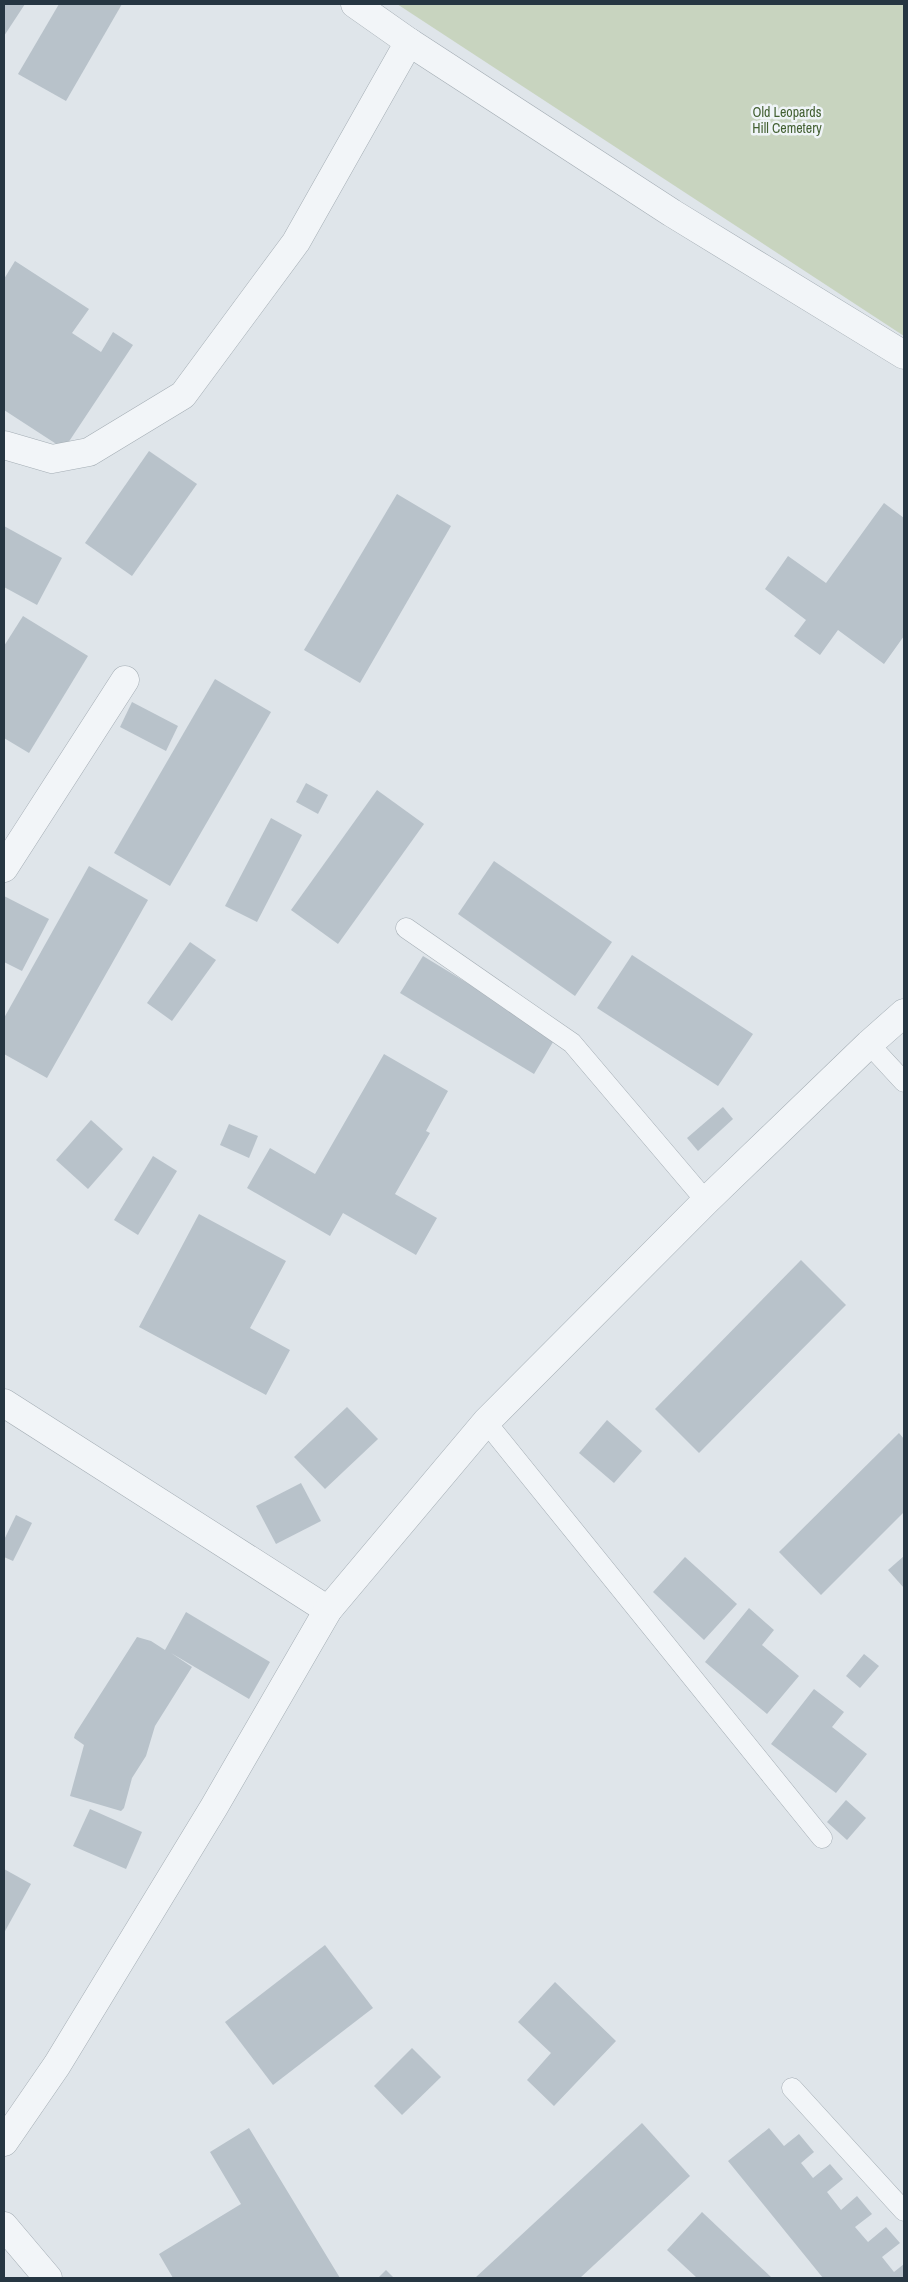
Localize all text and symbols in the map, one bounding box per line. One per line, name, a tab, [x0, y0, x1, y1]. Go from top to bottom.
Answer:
park label: Old Leopards Hill Cemetery	[752, 103, 822, 137]

